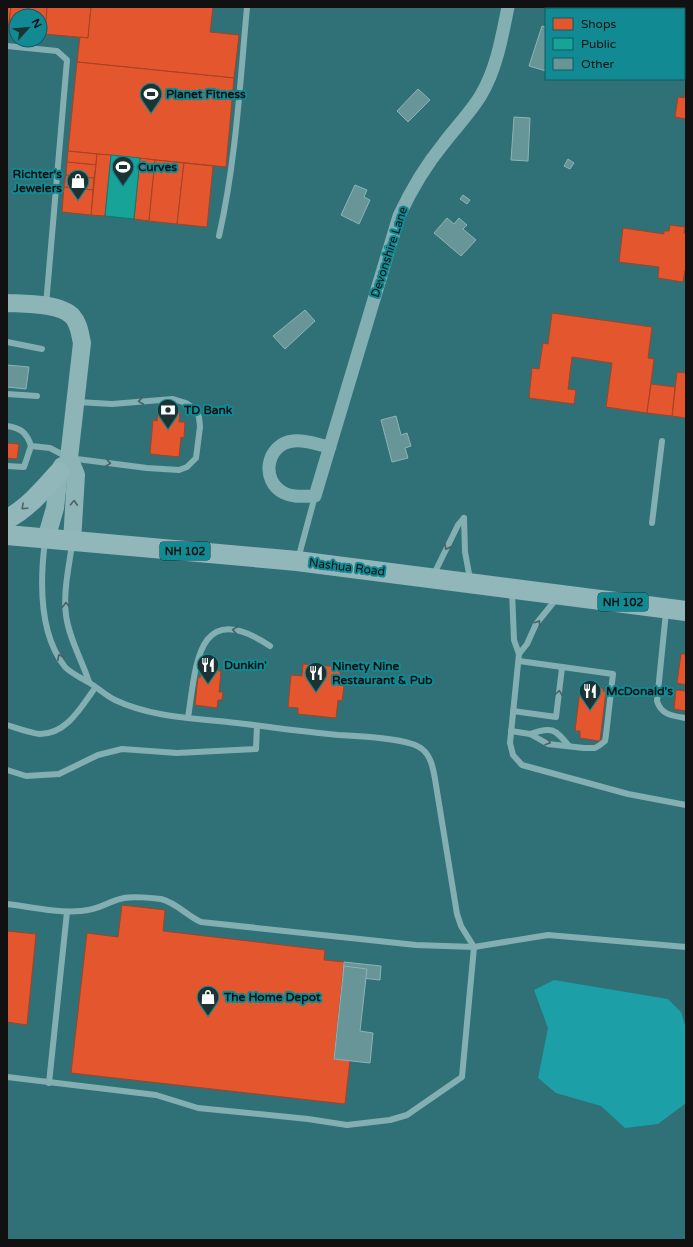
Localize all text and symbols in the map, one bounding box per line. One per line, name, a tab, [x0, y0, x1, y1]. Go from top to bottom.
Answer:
north arrow	[8, 8, 48, 48]
legend	[545, 8, 685, 80]
text: N	[29, 17, 44, 31]
text: Shops	[581, 17, 616, 31]
text: Public	[581, 37, 616, 51]
text: Other	[581, 57, 614, 71]
sports icon: Planet Fitness	[138, 81, 164, 114]
place label: Planet Fitness	[166, 87, 246, 101]
sports icon: Curves	[110, 154, 136, 187]
place label: Curves	[138, 160, 177, 174]
place label: Richter's Jewelers	[12, 167, 62, 195]
shop icon: Richter's Jewelers	[65, 168, 91, 201]
street label: Devonshire Lane	[368, 205, 410, 299]
one-way arrow	[138, 396, 144, 405]
bank icon: TD Bank	[155, 397, 181, 430]
place label: TD Bank	[183, 403, 233, 417]
one-way arrow	[105, 458, 111, 467]
one-way arrow	[70, 500, 79, 506]
one-way arrow	[22, 502, 29, 509]
road number: NH 102	[160, 542, 210, 560]
one-way arrow	[444, 543, 452, 551]
street label: Nashua Road	[308, 555, 386, 579]
road number: NH 102	[598, 593, 648, 611]
one-way arrow	[62, 602, 70, 608]
one-way arrow	[533, 620, 541, 627]
one-way arrow	[232, 626, 238, 635]
restaurant icon: Dunkin'	[195, 652, 221, 685]
one-way arrow	[58, 654, 65, 661]
place label: Dunkin'	[224, 658, 267, 672]
place label: Ninety Nine Restaurant & Pub	[332, 659, 433, 687]
restaurant icon: Ninety Nine Restaurant & Pub	[303, 660, 329, 693]
restaurant icon: McDonald's	[577, 678, 603, 711]
place label: McDonald's	[606, 684, 673, 698]
one-way arrow	[554, 690, 563, 696]
one-way arrow	[544, 738, 551, 746]
shop icon: The Home Depot	[195, 984, 221, 1017]
place label: The Home Depot	[223, 990, 321, 1005]

